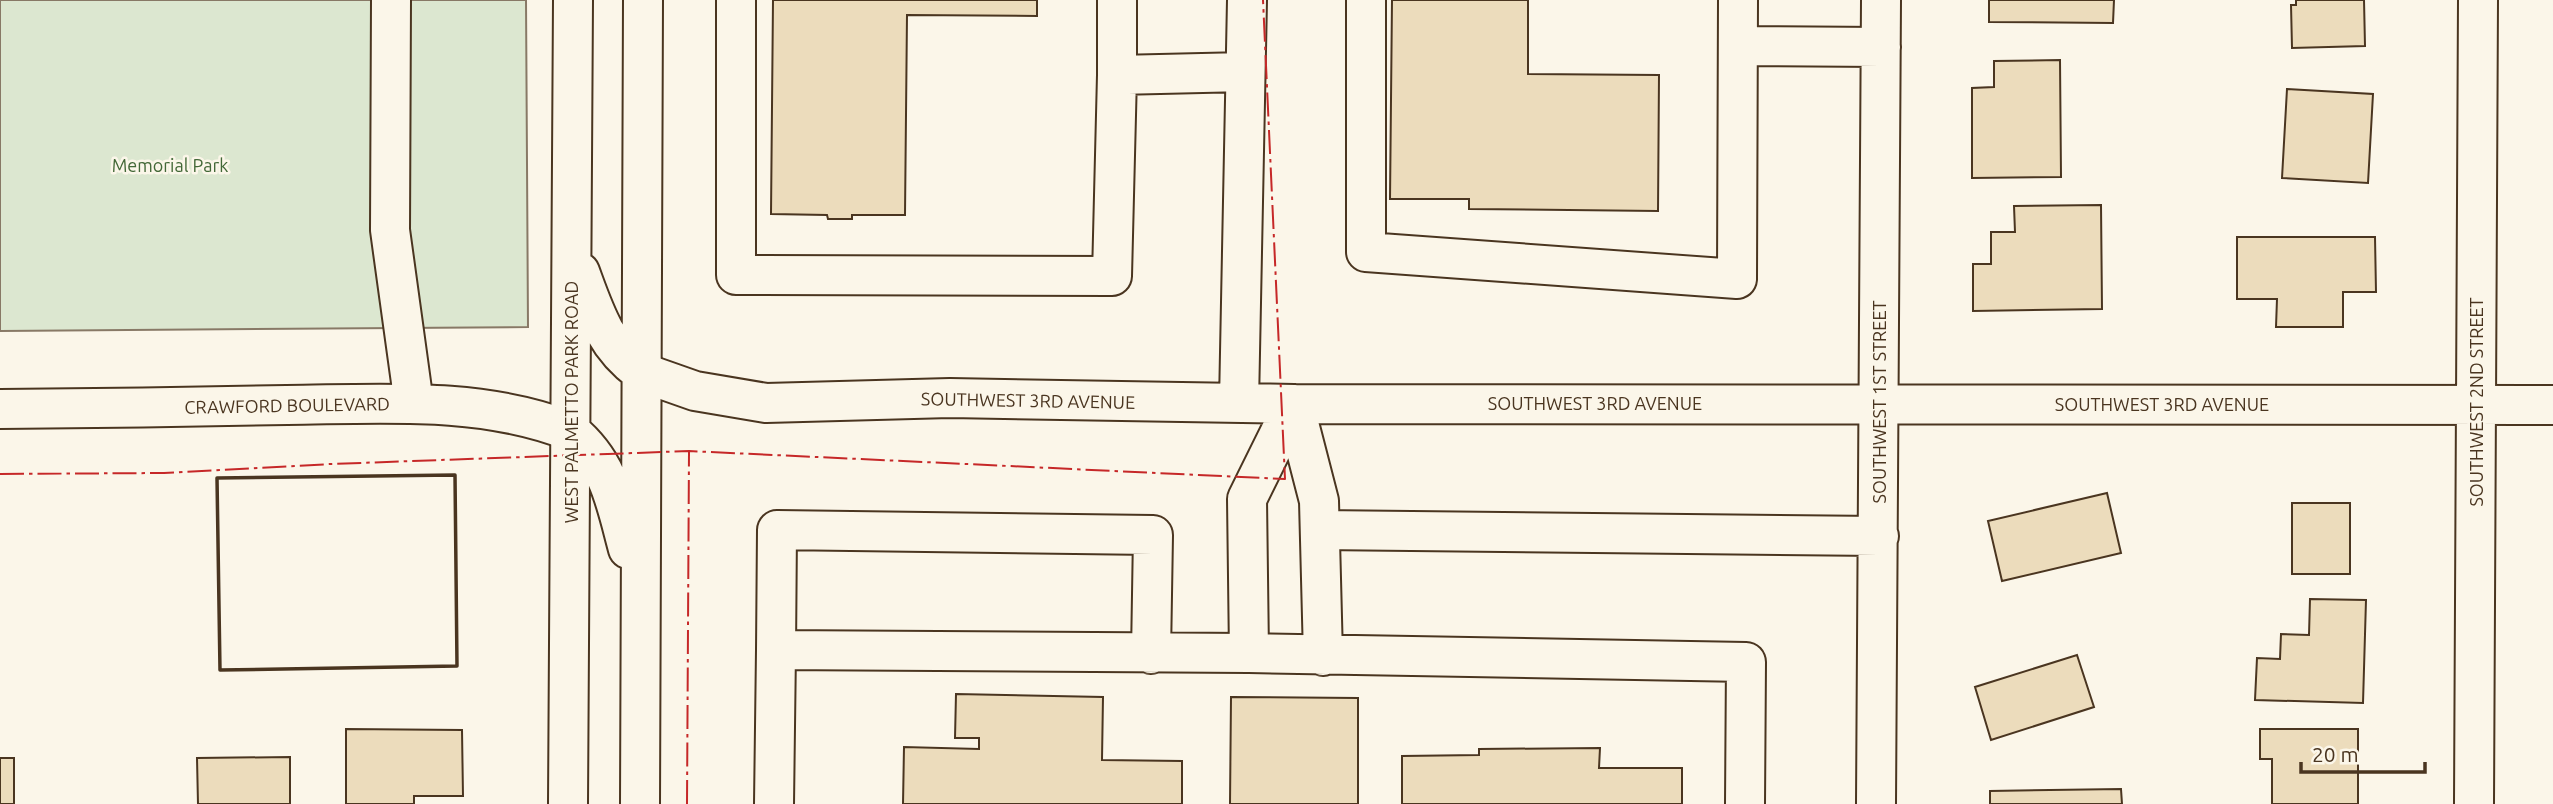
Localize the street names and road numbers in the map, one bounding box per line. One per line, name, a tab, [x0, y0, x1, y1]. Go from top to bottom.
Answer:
street label: WEST PALMETTO PARK ROAD	[561, 281, 581, 523]
street label: SOUTHWEST 2ND STREET	[2466, 297, 2486, 507]
street label: SOUTHWEST 1ST STREET	[1869, 300, 1889, 504]
street label: SOUTHWEST 3RD AVENUE	[921, 388, 1135, 412]
street label: CRAWFORD BOULEVARD	[184, 393, 390, 417]
street label: SOUTHWEST 3RD AVENUE	[1488, 393, 1702, 413]
street label: SOUTHWEST 3RD AVENUE	[2055, 394, 2269, 414]

